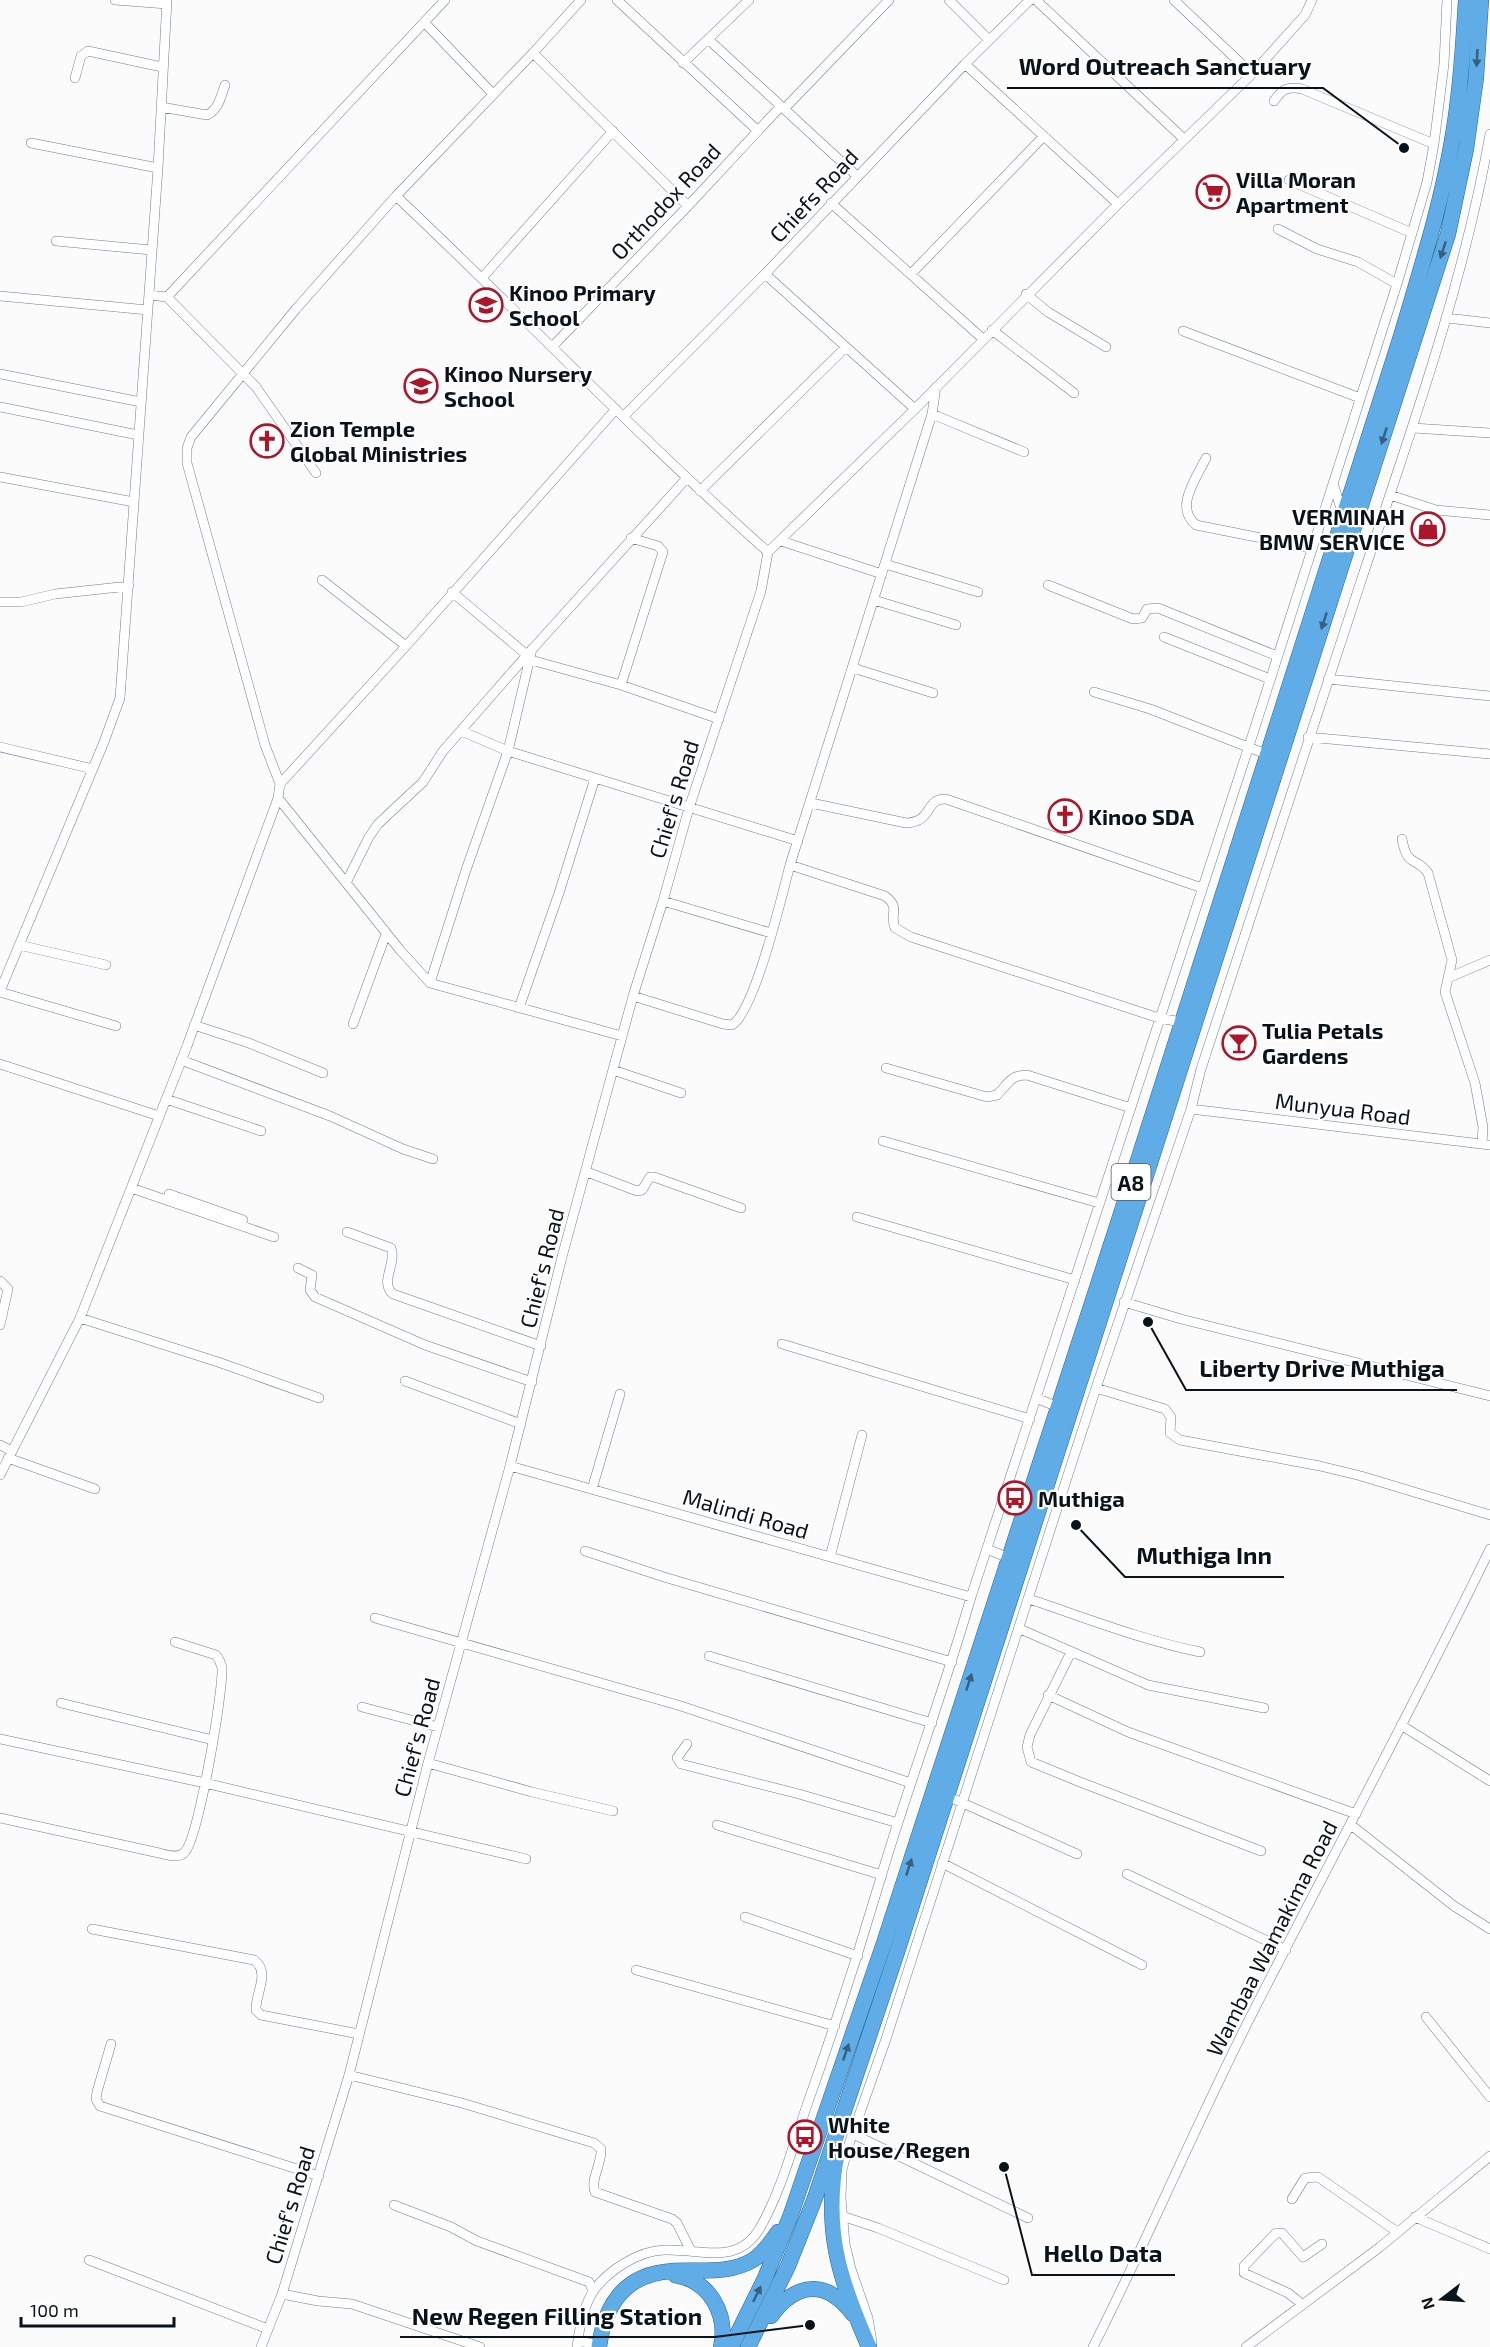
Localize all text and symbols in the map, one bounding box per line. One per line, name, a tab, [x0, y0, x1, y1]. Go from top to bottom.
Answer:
callout: Word Outreach Sanctuary	[1007, 46, 1323, 88]
one-way arrow	[1473, 49, 1482, 68]
text: Word Outreach Sanctuary	[1019, 51, 1312, 80]
street label: Orthodox Road	[605, 138, 725, 264]
street label: Chiefs Road	[763, 143, 863, 247]
place label: Villa Moran Apartment	[1236, 166, 1356, 217]
supermarket icon: Villa Moran Apartment	[1195, 174, 1231, 210]
one-way arrow	[1438, 241, 1447, 259]
place label: Kinoo Primary School	[509, 279, 656, 330]
school or university icon: Kinoo Primary School	[468, 287, 504, 323]
place label: Kinoo Nursery School	[444, 360, 593, 411]
school or university icon: Kinoo Nursery School	[403, 368, 439, 404]
place label: Zion Temple Global Ministries	[290, 415, 467, 466]
church icon: Zion Temple Global Ministries	[249, 423, 285, 459]
one-way arrow	[1378, 427, 1388, 445]
place label: VERMINAH BMW SERVICE	[1259, 503, 1405, 554]
shop icon: VERMINAH BMW SERVICE	[1410, 511, 1446, 547]
one-way arrow	[1319, 612, 1329, 630]
street label: Chief's Road	[643, 737, 703, 861]
church icon: Kinoo SDA	[1047, 798, 1083, 834]
place label: Kinoo SDA	[1088, 803, 1195, 829]
place label: Tulia Petals Gardens	[1262, 1017, 1384, 1068]
bar icon: Tulia Petals Gardens	[1221, 1025, 1257, 1061]
street label: Munyua Road	[1274, 1087, 1412, 1129]
road number: A8	[1112, 1164, 1150, 1200]
street label: Chief's Road	[514, 1206, 568, 1330]
callout: Liberty Drive Muthiga	[1186, 1348, 1457, 1390]
text: Liberty Drive Muthiga	[1199, 1353, 1445, 1382]
bus stop icon: Muthiga	[997, 1480, 1033, 1516]
street label: Malindi Road	[680, 1483, 812, 1543]
place label: Muthiga	[1038, 1485, 1125, 1511]
callout: Muthiga Inn	[1125, 1535, 1284, 1577]
text: Muthiga Inn	[1136, 1540, 1272, 1569]
one-way arrow	[965, 1673, 974, 1691]
street label: Chief's Road	[388, 1675, 444, 1799]
street label: Wambaa Wamakima Road	[1200, 1816, 1342, 2060]
one-way arrow	[904, 1858, 914, 1876]
one-way arrow	[841, 2043, 851, 2061]
place label: White House/Regen	[828, 2111, 970, 2162]
bus stop icon: White House/Regen	[787, 2119, 823, 2155]
street label: Chief's Road	[259, 2143, 319, 2267]
callout: Hello Data	[1032, 2233, 1175, 2275]
text: Hello Data	[1044, 2238, 1162, 2267]
north arrow	[1412, 2269, 1472, 2329]
one-way arrow	[753, 2286, 762, 2303]
scale bar	[21, 2290, 174, 2328]
callout: New Regen Filling Station	[400, 2295, 715, 2337]
text: N	[1416, 2295, 1438, 2312]
text: 100 m	[30, 2299, 79, 2321]
text: New Regen Filling Station	[412, 2301, 702, 2330]

